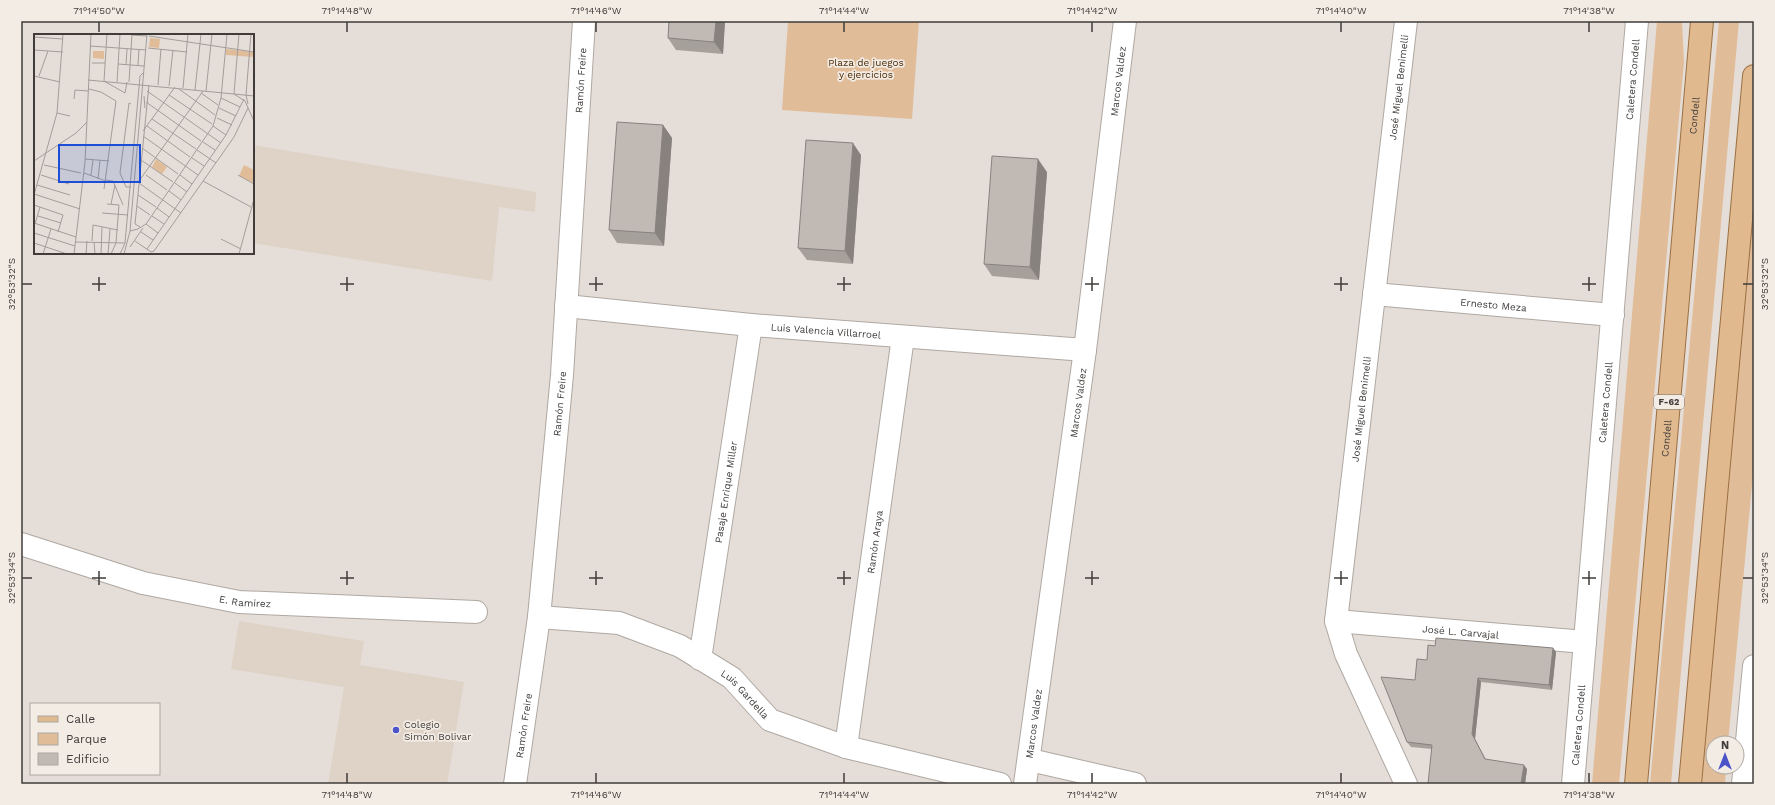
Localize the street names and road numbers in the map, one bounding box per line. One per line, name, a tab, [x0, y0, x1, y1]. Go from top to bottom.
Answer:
street label: José Miguel Benimelli	[1387, 34, 1410, 141]
street label: Caletera Condell	[1624, 39, 1641, 120]
street label: Marcos Valdez	[1108, 46, 1128, 117]
street label: Ramón Freire	[573, 47, 588, 113]
street label: Condell	[1687, 97, 1701, 135]
street label: Ernesto Meza	[1460, 297, 1527, 313]
street label: Luis Valencia Villarroel	[770, 321, 881, 341]
street label: José Miguel Benimelli	[1350, 356, 1373, 462]
street label: Caletera Condell	[1597, 361, 1614, 443]
street label: Marcos Valdez	[1068, 367, 1088, 438]
street label: Ramón Freire	[551, 371, 568, 437]
road number: F-62	[1654, 395, 1684, 409]
street label: Condell	[1659, 419, 1673, 457]
street label: Pasaje Enrique Miller	[713, 440, 739, 544]
street label: Ramón Araya	[865, 509, 885, 574]
street label: E. Ramirez	[218, 593, 271, 609]
street label: José L. Carvajal	[1422, 623, 1499, 641]
street label: Luis Gardella	[719, 668, 771, 721]
street label: Caletera Condell	[1570, 684, 1587, 766]
street label: Marcos Valdez	[1024, 688, 1044, 759]
street label: Ramón Freire	[514, 692, 534, 759]

